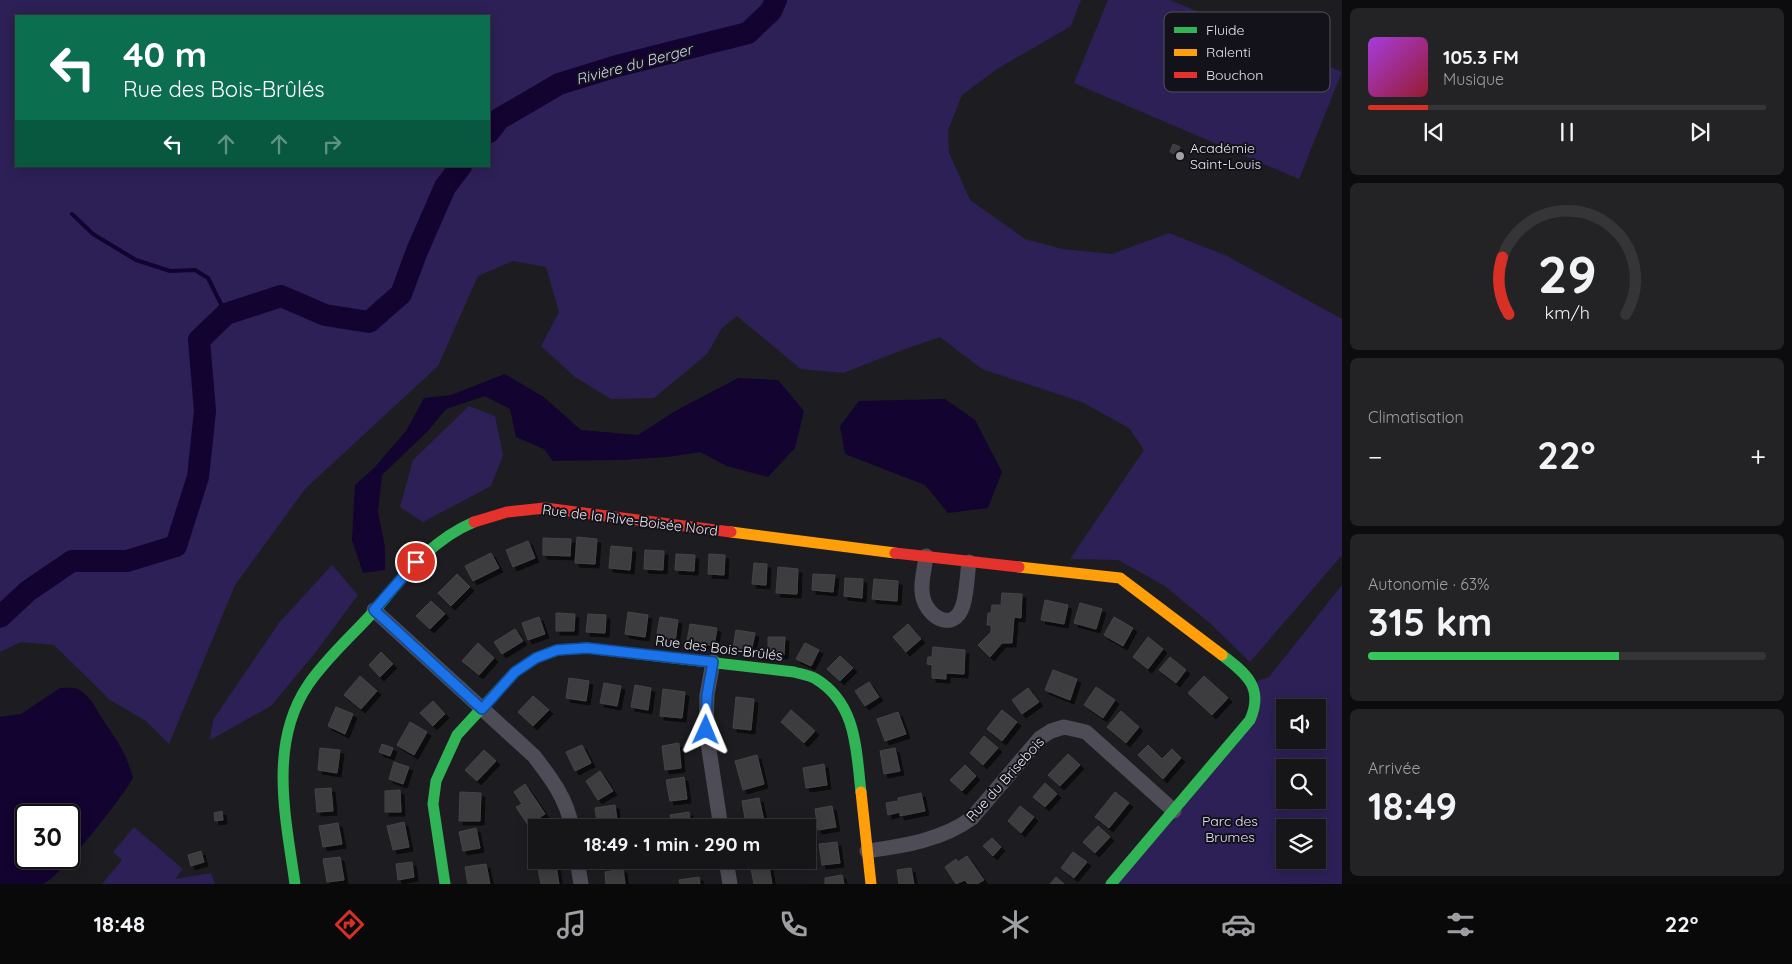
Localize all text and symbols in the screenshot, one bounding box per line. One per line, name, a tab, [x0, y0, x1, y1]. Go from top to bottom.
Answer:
legend	[1164, 12, 1330, 92]
text: Fluide	[1206, 21, 1245, 39]
text: 40 m	[123, 32, 207, 76]
icon: left	[40, 35, 105, 100]
water label: Rivière du Berger	[574, 39, 697, 89]
text: Ralenti	[1206, 43, 1251, 61]
text: 105.3 FM	[1443, 45, 1519, 69]
text: Bouchon	[1206, 66, 1263, 84]
text: Musique	[1443, 69, 1504, 89]
text: Rue des Bois-Brûlés	[123, 75, 325, 103]
icon: previous	[1420, 118, 1448, 146]
icon: pause	[1553, 118, 1581, 146]
icon: next	[1686, 118, 1714, 146]
icon: left	[159, 130, 187, 158]
icon: ahead	[212, 130, 240, 158]
icon: ahead	[265, 130, 293, 158]
icon: right	[318, 130, 346, 158]
place label: Académie Saint-Louis	[1190, 139, 1261, 173]
marker: Académie Saint-Louis	[1174, 150, 1186, 162]
text: 29	[1537, 241, 1597, 306]
text: km/h	[1544, 301, 1590, 323]
text: Climatisation	[1368, 407, 1464, 427]
text: 22°	[1537, 431, 1595, 479]
text: −	[1368, 439, 1383, 474]
text: +	[1750, 439, 1766, 474]
street label: Rue de la Rive-Boisée Nord	[541, 500, 719, 540]
pin	[395, 541, 437, 583]
icon: arrive	[402, 548, 430, 576]
text: Autonomie · 63%	[1368, 574, 1490, 594]
text: 315 km	[1368, 598, 1492, 646]
street label: Rue des Bois-Brûlés	[654, 631, 784, 665]
map controls	[1276, 699, 1326, 869]
button: sound	[1276, 699, 1326, 749]
position arrow	[679, 703, 731, 755]
street label: Rue du Brisebois	[962, 733, 1048, 825]
text: Arrivée	[1368, 758, 1421, 778]
button: search	[1276, 759, 1326, 809]
text: 18:49	[1368, 782, 1457, 830]
speed limit sign: 30	[15, 804, 80, 869]
park label: Parc des Brumes	[1202, 812, 1258, 846]
button: layers	[1276, 819, 1326, 869]
text: 18:49 · 1 min · 290 m	[584, 832, 760, 856]
icon: directions	[332, 907, 367, 942]
icon: music	[554, 907, 589, 942]
icon: phone	[776, 907, 811, 942]
icon: climate	[998, 907, 1033, 942]
icon: car	[1221, 907, 1256, 942]
icon: filters	[1443, 907, 1478, 942]
text: 18:48	[94, 910, 145, 938]
text: 22°	[1665, 910, 1698, 938]

